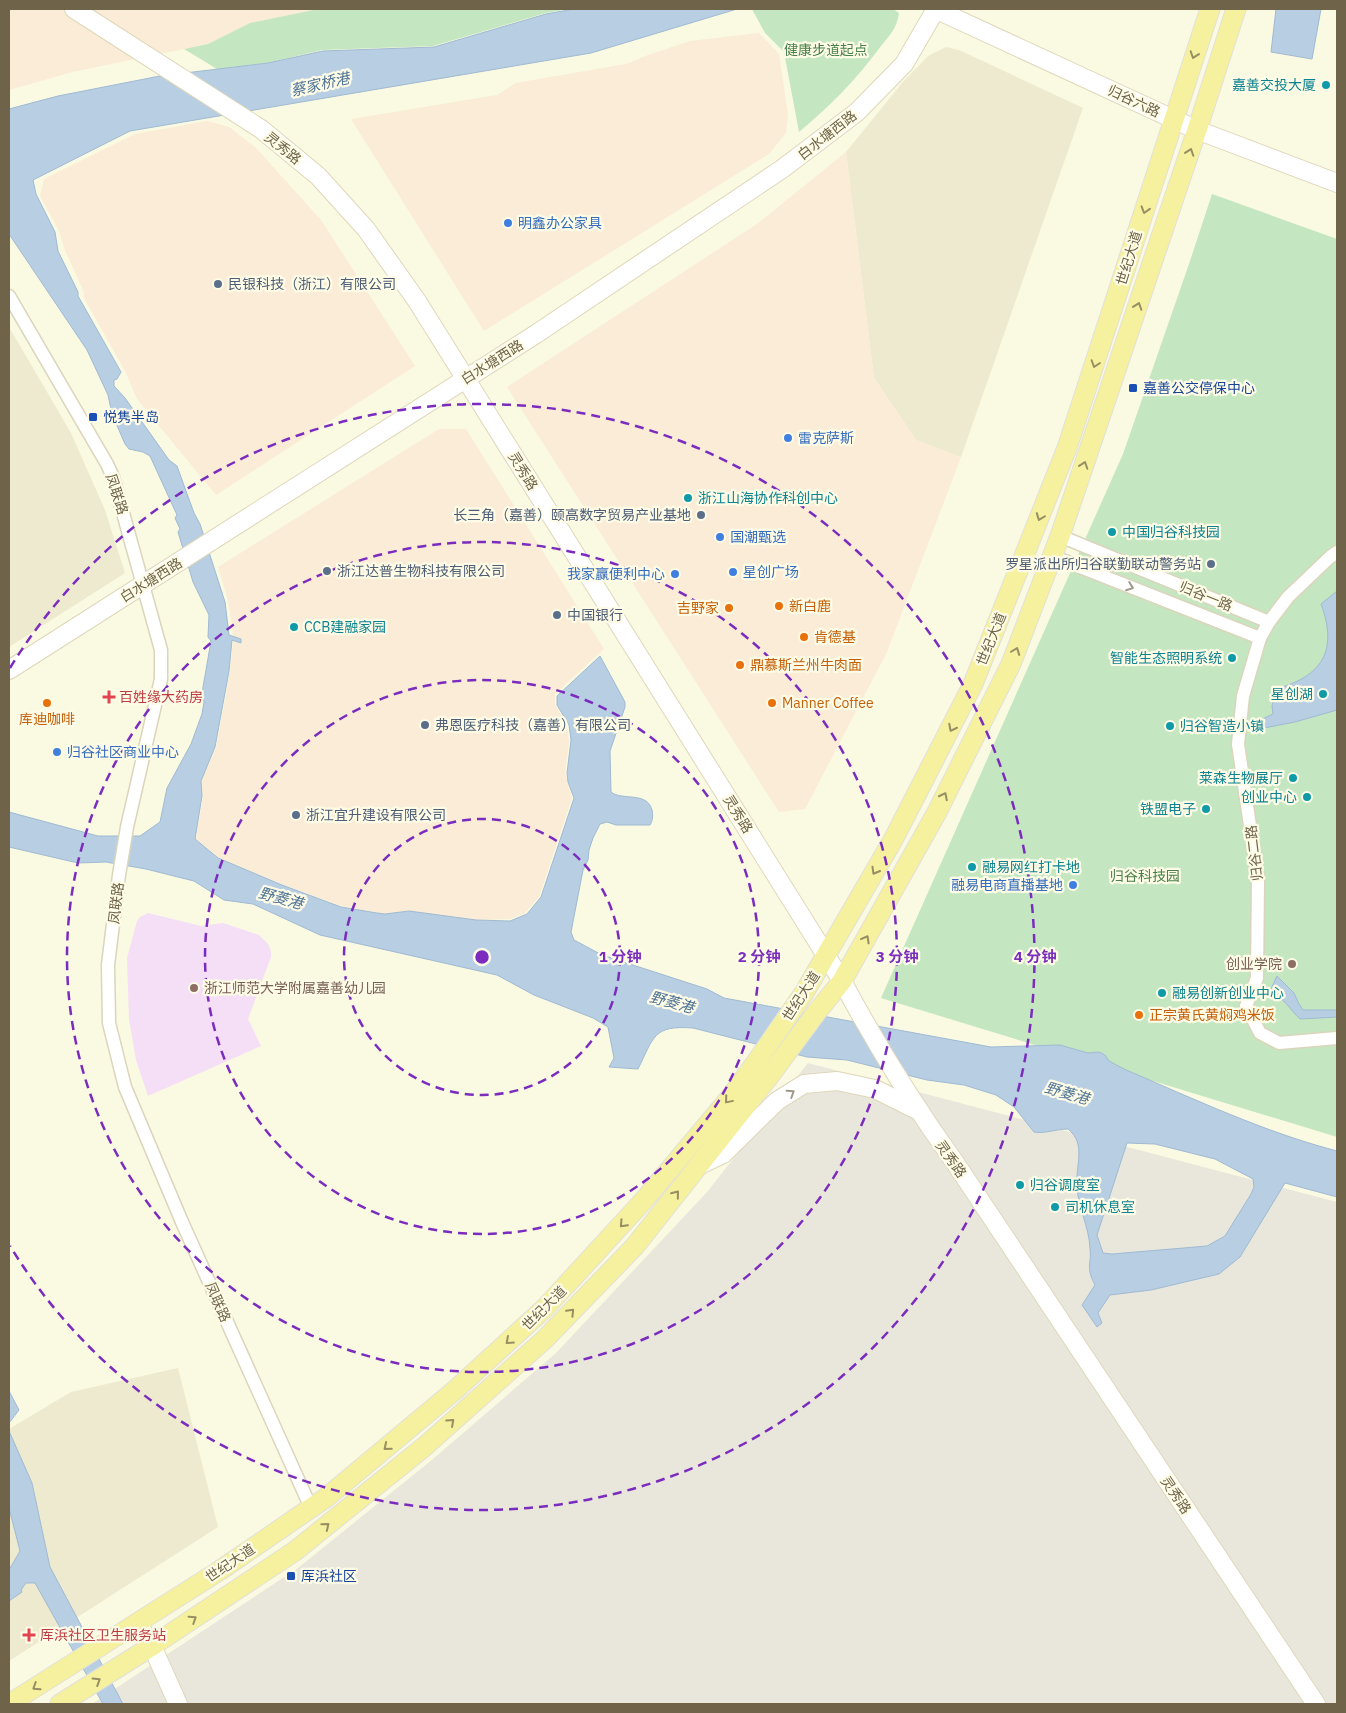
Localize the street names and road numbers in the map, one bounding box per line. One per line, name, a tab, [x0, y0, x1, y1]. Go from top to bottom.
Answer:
street label: 归谷六路	[1105, 81, 1163, 121]
street label: 白水塘西路	[794, 106, 860, 164]
street label: 灵秀路	[261, 128, 305, 168]
street label: 世纪大道	[1112, 229, 1146, 287]
street label: 白水塘西路	[458, 336, 526, 388]
street label: 灵秀路	[504, 448, 542, 494]
street label: 凤联路	[102, 471, 132, 517]
street label: 白水塘西路	[117, 554, 185, 606]
street label: 归谷一路	[1177, 577, 1235, 615]
street label: 世纪大道	[972, 610, 1010, 668]
street label: 灵秀路	[719, 791, 757, 837]
street label: 归谷二路	[1242, 824, 1266, 882]
street label: 凤联路	[105, 881, 127, 925]
street label: 世纪大道	[778, 968, 824, 1024]
street label: 灵秀路	[932, 1137, 970, 1181]
street label: 凤联路	[201, 1279, 235, 1325]
street label: 世纪大道	[518, 1282, 570, 1334]
street label: 灵秀路	[1157, 1473, 1195, 1517]
street label: 世纪大道	[202, 1540, 258, 1586]

